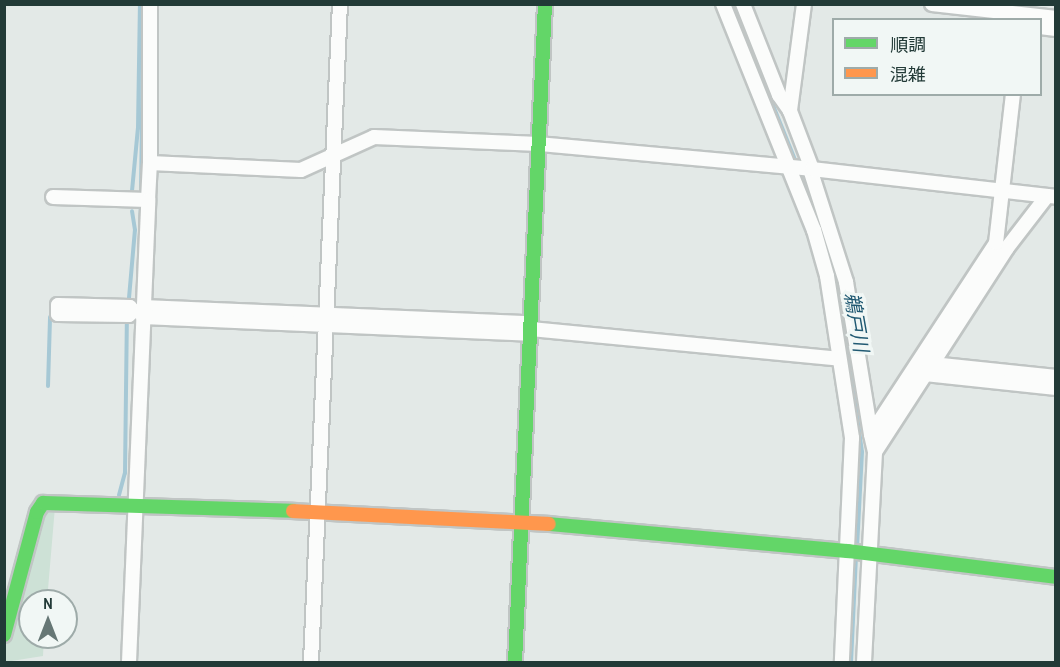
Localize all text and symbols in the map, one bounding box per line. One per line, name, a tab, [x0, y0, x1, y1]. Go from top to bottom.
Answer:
legend	[832, 18, 1042, 96]
text: 順調	[890, 32, 926, 57]
text: 混雑	[890, 62, 926, 87]
water label: 鵜戸川	[840, 290, 874, 354]
north arrow	[18, 589, 78, 649]
text: N	[43, 592, 53, 614]

